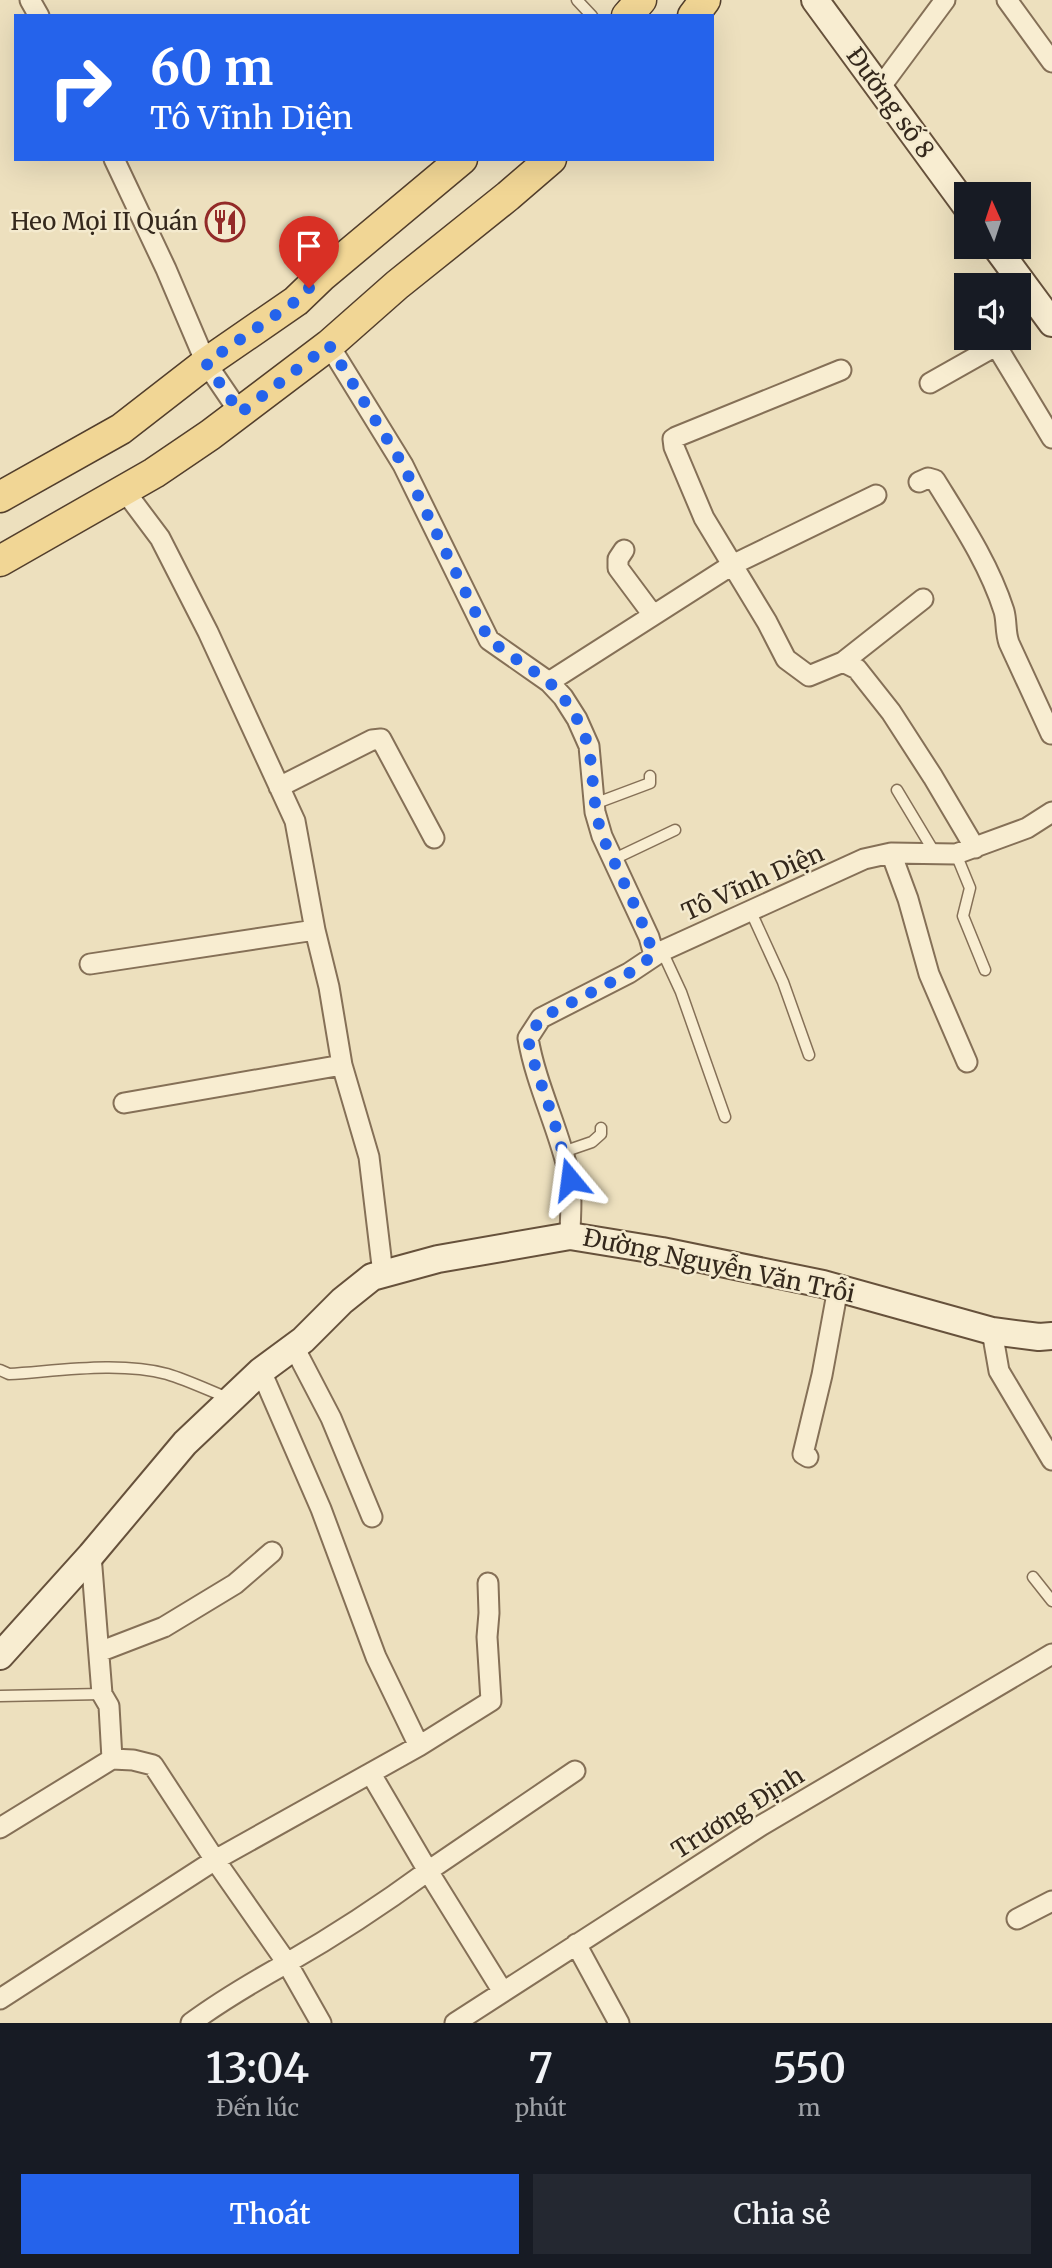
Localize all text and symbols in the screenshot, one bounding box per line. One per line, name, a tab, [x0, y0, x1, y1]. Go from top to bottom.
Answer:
text: 60 m	[150, 37, 273, 98]
street label: Đường số 8	[840, 41, 941, 164]
icon: right	[35, 42, 126, 133]
text: Tô Vĩnh Diện	[150, 98, 353, 138]
north arrow	[954, 182, 1031, 259]
map controls	[954, 182, 1031, 350]
restaurant icon: Heo Mọi II Quán	[204, 201, 246, 243]
place label: Heo Mọi II Quán	[10, 206, 198, 237]
pin	[279, 216, 339, 288]
icon: arrive	[290, 227, 328, 265]
button: sound	[954, 273, 1031, 350]
street label: Tô Vĩnh Diện	[677, 837, 829, 928]
position arrow	[533, 1142, 607, 1216]
street label: Đường Nguyễn Văn Trỗi	[580, 1222, 858, 1310]
street label: Trương Định	[666, 1760, 810, 1866]
text: 13:04	[206, 2042, 309, 2094]
text: 7	[529, 2042, 553, 2094]
text: 550	[772, 2042, 846, 2094]
text: Đến lúc	[216, 2093, 299, 2122]
text: phút	[515, 2093, 567, 2122]
text: m	[798, 2093, 821, 2122]
button: Thoát	[21, 2174, 519, 2254]
button: Chia sẻ	[533, 2174, 1031, 2254]

